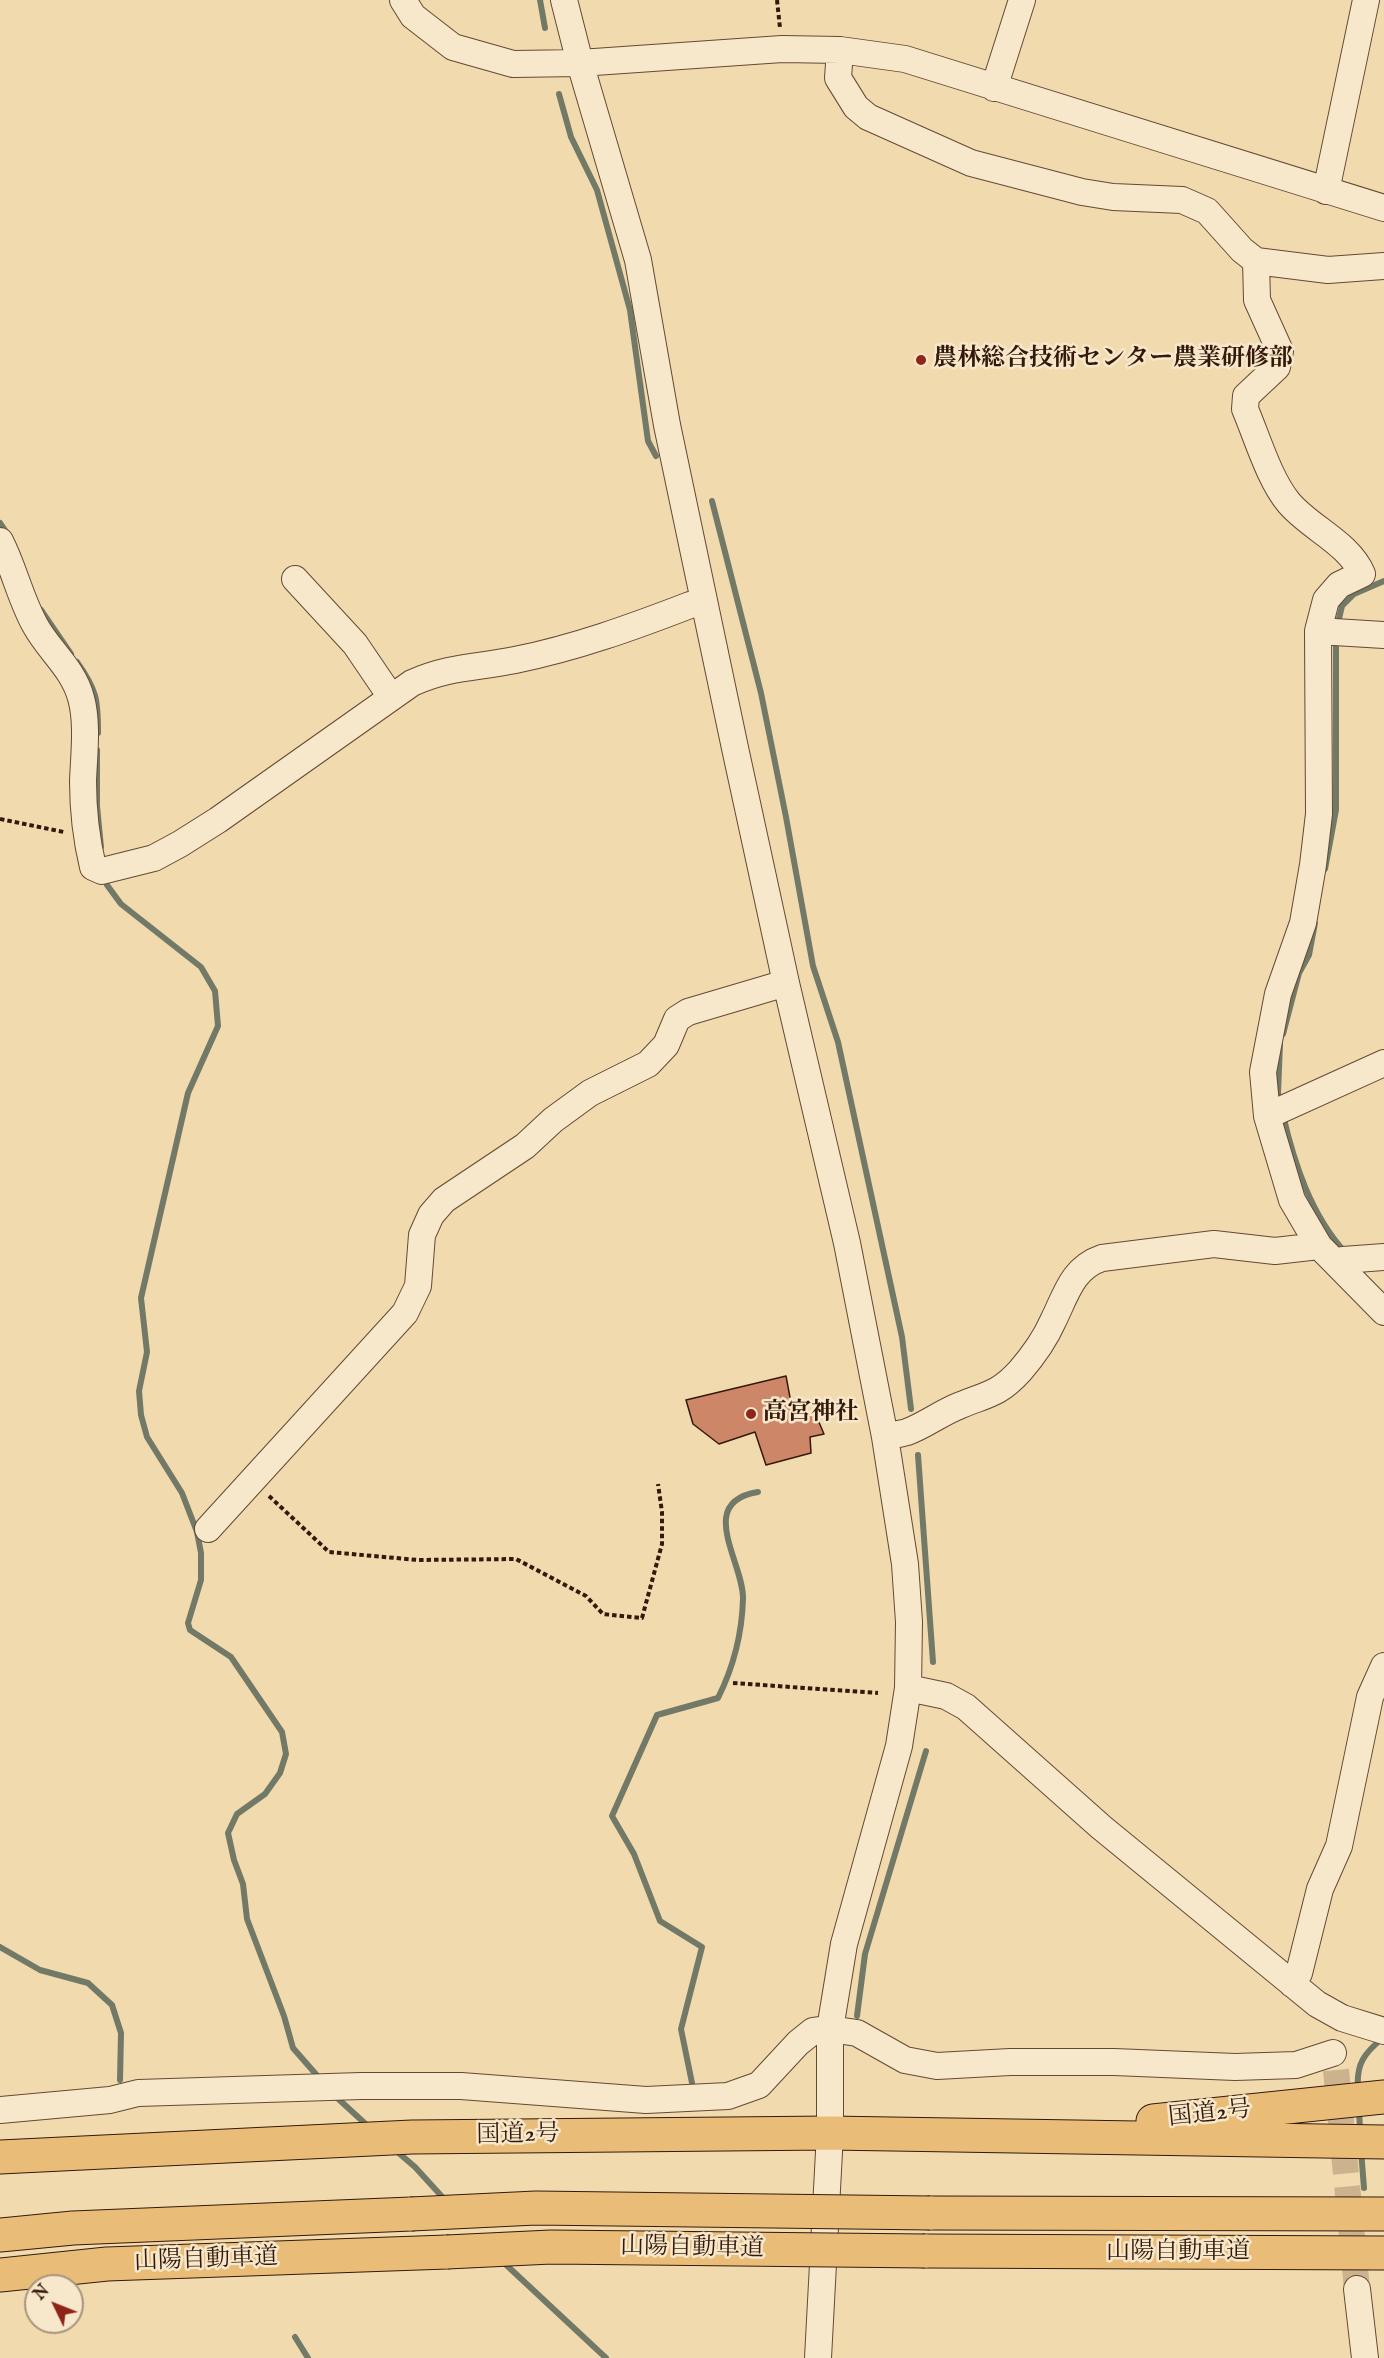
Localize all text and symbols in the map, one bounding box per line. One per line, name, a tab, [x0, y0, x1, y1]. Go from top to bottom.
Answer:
place label: 農林総合技術センター農業研修部	[933, 346, 1293, 374]
marker: 農林総合技術センター農業研修部	[914, 353, 928, 367]
place label: 高宮神社	[763, 1400, 859, 1428]
marker: 高宮神社	[744, 1407, 758, 1421]
street label: 国道2号	[1167, 2096, 1253, 2134]
street label: 国道2号	[476, 2121, 560, 2151]
street label: 山陽自動車道	[620, 2233, 764, 2265]
street label: 山陽自動車道	[1106, 2239, 1250, 2267]
street label: 山陽自動車道	[134, 2244, 278, 2278]
north arrow	[24, 2274, 84, 2334]
text: N	[30, 2281, 54, 2305]

